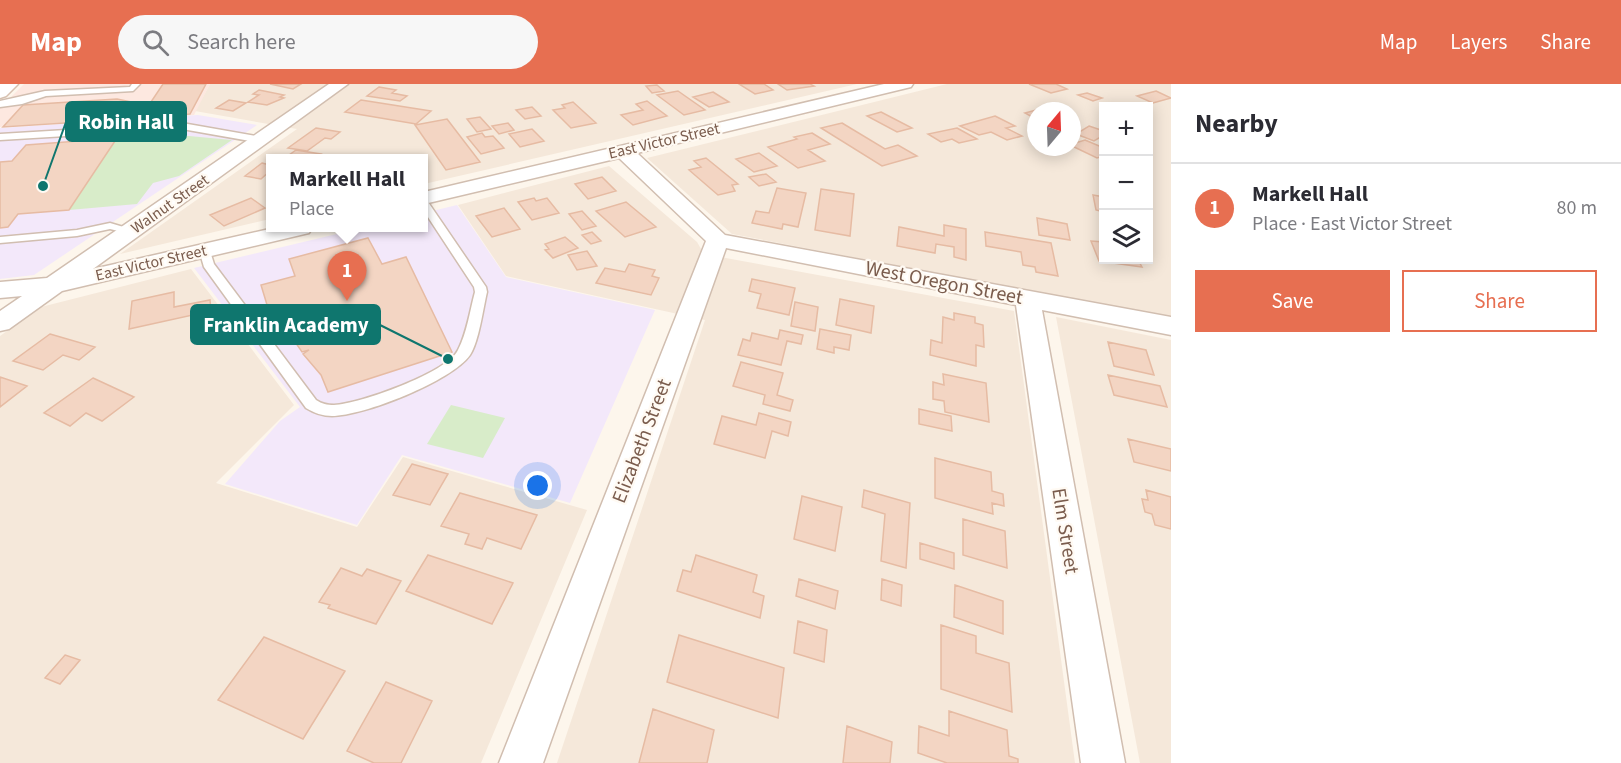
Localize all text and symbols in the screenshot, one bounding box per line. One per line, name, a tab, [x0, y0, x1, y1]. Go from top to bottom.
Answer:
search box	[118, 15, 538, 69]
text: Map	[30, 22, 82, 62]
icon: search	[139, 26, 172, 59]
text: Search here	[187, 26, 296, 58]
text: Map	[1380, 27, 1417, 57]
text: Layers	[1450, 27, 1507, 57]
text: Share	[1540, 27, 1591, 57]
callout: Robin Hall	[66, 102, 186, 141]
north arrow	[1027, 102, 1081, 156]
map controls	[1099, 102, 1153, 264]
button: +	[1099, 102, 1153, 156]
text: Nearby	[1195, 105, 1278, 142]
text: Robin Hall	[78, 107, 174, 137]
street label: East Victor Street	[606, 117, 722, 164]
popup	[266, 154, 428, 232]
button: −	[1099, 156, 1153, 210]
text: Markell Hall	[289, 163, 405, 195]
street label: Walnut Street	[127, 169, 214, 239]
text: Markell Hall	[1252, 178, 1368, 210]
text: 1	[1209, 194, 1220, 222]
text: 80 m	[1557, 194, 1597, 222]
text: Place	[289, 195, 334, 223]
button: layers	[1099, 210, 1153, 264]
text: Place · East Victor Street	[1252, 210, 1452, 238]
street label: East Victor Street	[93, 239, 209, 286]
pin: 1	[328, 252, 366, 301]
street label: West Oregon Street	[863, 254, 1025, 312]
button: Save	[1195, 270, 1390, 332]
button: Share	[1402, 270, 1597, 332]
callout: Franklin Academy	[191, 305, 380, 344]
text: Franklin Academy	[203, 310, 369, 340]
street label: Elizabeth Street	[605, 375, 679, 507]
your location	[523, 471, 552, 500]
street label: Elm Street	[1044, 486, 1086, 576]

